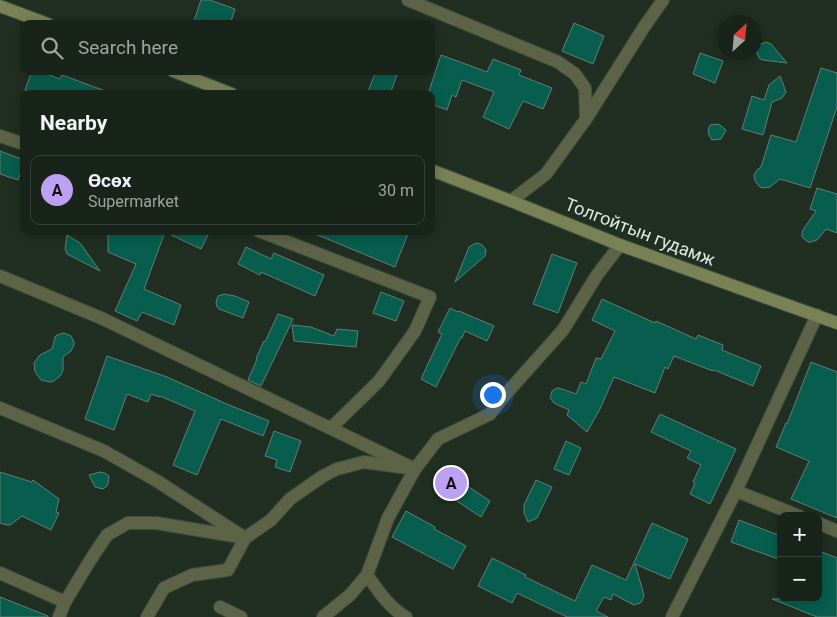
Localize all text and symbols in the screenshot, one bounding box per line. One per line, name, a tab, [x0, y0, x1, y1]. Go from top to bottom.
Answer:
north arrow	[717, 15, 762, 60]
search box	[20, 20, 435, 75]
icon: search	[38, 34, 66, 62]
text: Search here	[78, 36, 178, 59]
text: Nearby	[40, 111, 107, 135]
text: Өсөх	[88, 169, 131, 192]
text: A	[52, 181, 62, 200]
text: 30 m	[378, 181, 414, 200]
text: Supermarket	[88, 192, 179, 211]
street label: Толгойтын гудамж	[562, 193, 718, 270]
your location	[480, 382, 506, 408]
pin: A	[435, 464, 467, 502]
map controls	[777, 512, 822, 602]
button: +	[777, 512, 822, 557]
button: −	[777, 557, 822, 602]

